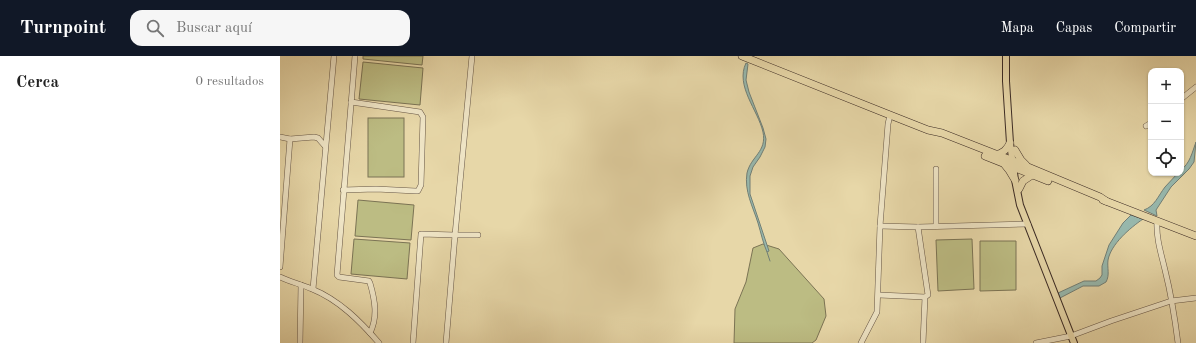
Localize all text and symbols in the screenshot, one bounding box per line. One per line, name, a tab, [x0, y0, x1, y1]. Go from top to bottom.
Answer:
search box	[130, 10, 410, 46]
icon: search	[144, 17, 166, 39]
text: Turnpoint	[20, 19, 106, 38]
text: Buscar aquí	[176, 21, 252, 36]
text: Mapa	[1001, 21, 1034, 35]
text: Capas	[1056, 21, 1092, 35]
text: Compartir	[1114, 21, 1176, 35]
map controls	[1148, 68, 1184, 176]
button: +	[1148, 68, 1184, 104]
text: Cerca	[16, 74, 59, 91]
text: 0 resultados	[196, 75, 264, 88]
button: −	[1148, 104, 1184, 140]
button: locate	[1148, 140, 1184, 176]

